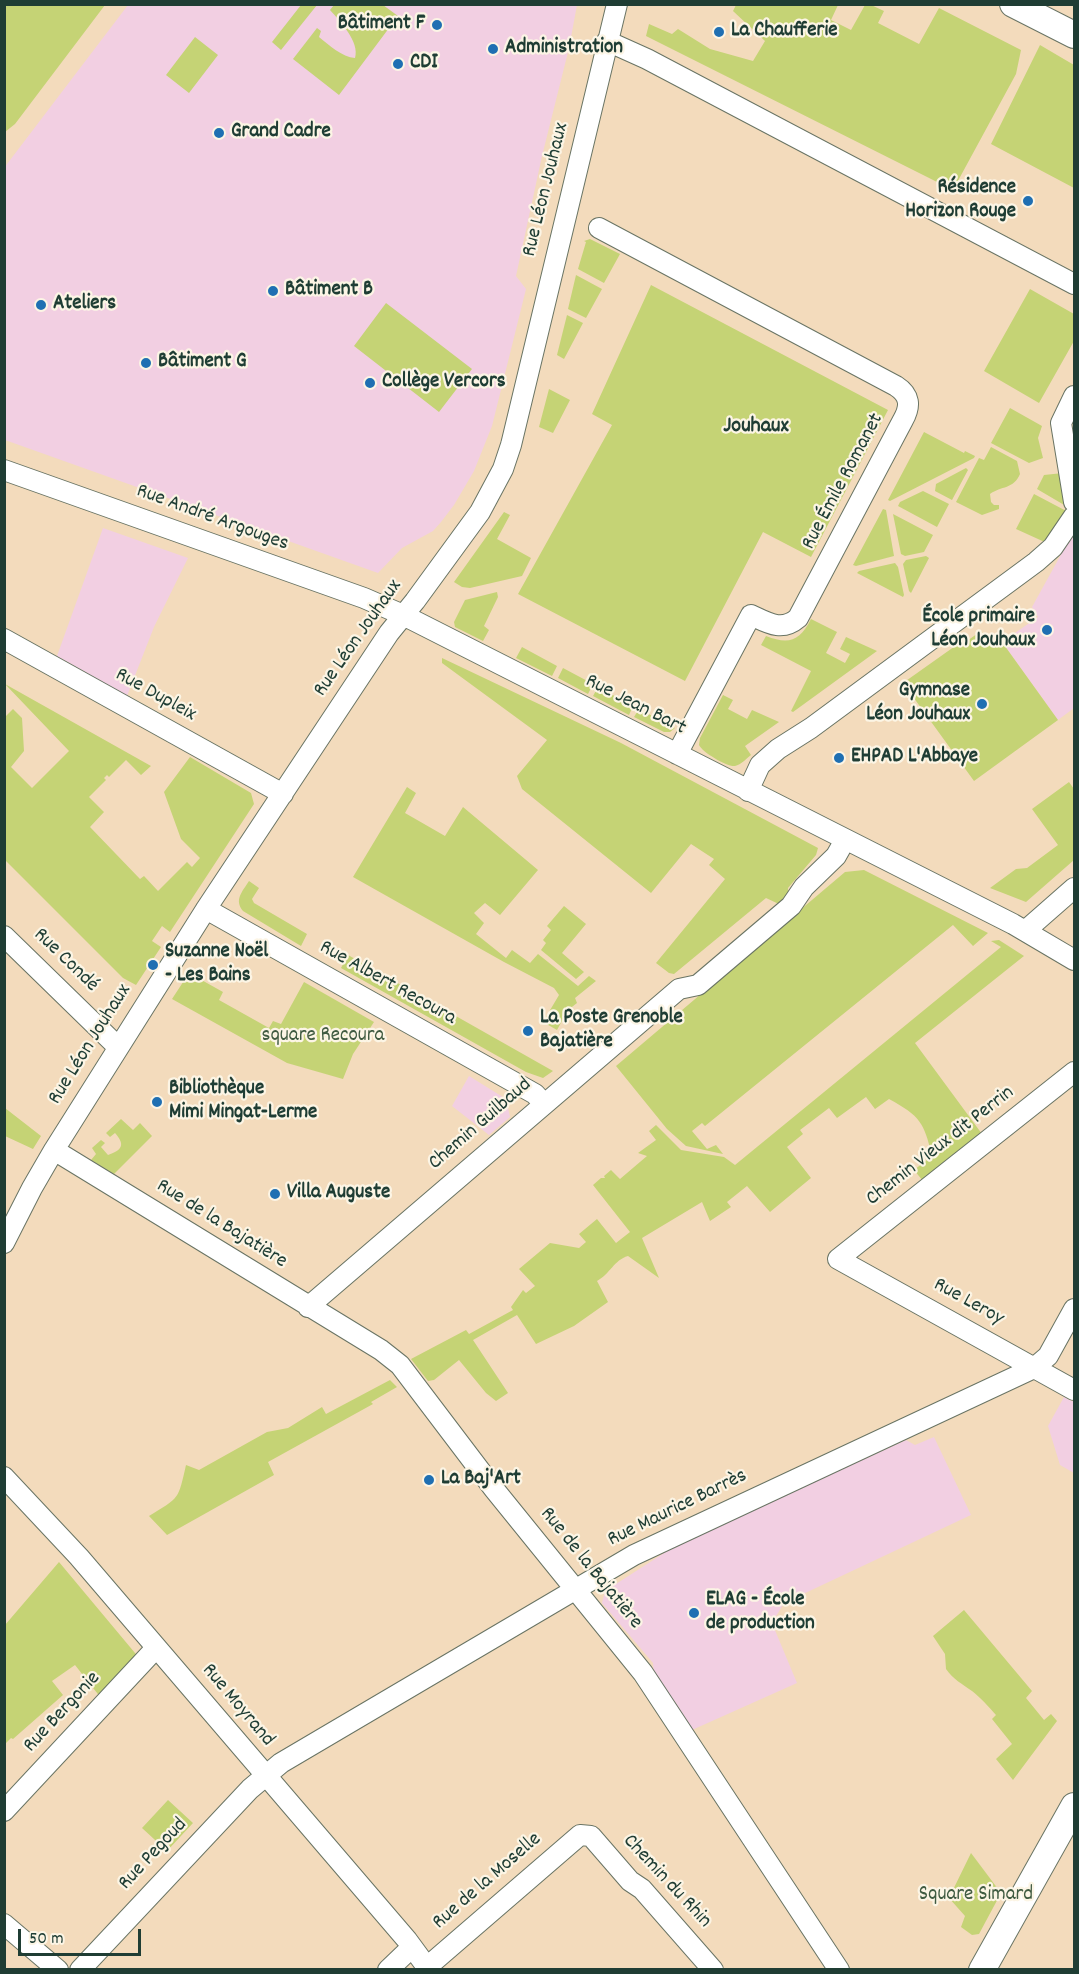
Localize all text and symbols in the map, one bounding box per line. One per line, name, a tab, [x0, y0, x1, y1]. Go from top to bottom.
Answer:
place label: Bâtiment F	[338, 12, 425, 38]
marker: Bâtiment F	[430, 18, 444, 32]
place label: La Chaufferie	[731, 19, 837, 45]
marker: La Chaufferie	[712, 25, 726, 39]
place label: Administration	[505, 36, 623, 62]
marker: Administration	[486, 42, 500, 56]
place label: CDI	[410, 51, 438, 77]
marker: CDI	[391, 57, 405, 71]
place label: Grand Cadre	[231, 120, 331, 146]
street label: Rue Léon Jouhaux	[518, 120, 576, 260]
marker: Grand Cadre	[212, 126, 226, 140]
place label: Résidence Horizon Rouge	[905, 176, 1016, 226]
marker: Résidence Horizon Rouge	[1021, 194, 1035, 208]
place label: Bâtiment B	[285, 278, 373, 304]
marker: Bâtiment B	[266, 284, 280, 298]
place label: Ateliers	[53, 292, 116, 318]
marker: Ateliers	[34, 298, 48, 312]
place label: Bâtiment G	[158, 350, 247, 376]
marker: Bâtiment G	[139, 356, 153, 370]
place label: Collège Vercors	[382, 370, 506, 396]
marker: Collège Vercors	[363, 376, 377, 390]
street label: Rue Émile Romanet	[797, 410, 891, 554]
district label: Jouhaux	[723, 415, 789, 441]
street label: Rue André Argouges	[132, 480, 292, 558]
street label: Rue Léon Jouhaux	[309, 576, 409, 702]
place label: École primaire Léon Jouhaux	[922, 605, 1035, 655]
marker: École primaire Léon Jouhaux	[1040, 623, 1054, 637]
street label: Rue Dupleix	[110, 663, 200, 729]
street label: Rue Jean Bart	[580, 670, 690, 742]
place label: Gymnase Léon Jouhaux	[866, 679, 970, 729]
marker: Gymnase Léon Jouhaux	[975, 697, 989, 711]
place label: EHPAD L'Abbaye	[851, 745, 978, 771]
marker: EHPAD L'Abbaye	[832, 751, 846, 765]
street label: Rue Condé	[27, 924, 103, 998]
street label: Rue Albert Recoura	[314, 936, 460, 1032]
place label: Suzanne Noël - Les Bains	[165, 940, 268, 990]
marker: Suzanne Noël - Les Bains	[146, 958, 160, 972]
street label: Rue Léon Jouhaux	[44, 980, 138, 1110]
place label: La Poste Grenoble Bajatière	[540, 1006, 683, 1056]
park label: square Recoura	[262, 1024, 384, 1050]
marker: La Poste Grenoble Bajatière	[521, 1024, 535, 1038]
street label: Chemin Guilbaud	[424, 1073, 538, 1177]
place label: Bibliothèque Mimi Mingat-Lerme	[169, 1077, 317, 1127]
street label: Chemin Vieux dit Perrin	[862, 1081, 1020, 1213]
marker: Bibliothèque Mimi Mingat-Lerme	[150, 1095, 164, 1109]
street label: Rue de la Bajatière	[151, 1175, 291, 1275]
place label: Villa Auguste	[287, 1181, 390, 1207]
marker: Villa Auguste	[268, 1187, 282, 1201]
street label: Rue Leroy	[928, 1273, 1008, 1333]
street label: Rue Maurice Barrès	[604, 1464, 752, 1554]
place label: La Baj'Art	[441, 1467, 521, 1493]
marker: La Baj'Art	[422, 1473, 436, 1487]
street label: Rue de la Bajatière	[533, 1503, 647, 1635]
place label: ELAG - École de production	[706, 1588, 815, 1638]
marker: ELAG - École de production	[687, 1606, 701, 1620]
street label: Rue Moyrand	[195, 1659, 279, 1753]
street label: Rue Bergonie	[19, 1667, 107, 1759]
street label: Rue Pegoud	[114, 1814, 194, 1896]
street label: Rue de la Moselle	[428, 1828, 548, 1936]
street label: Chemin du Rhin	[616, 1830, 716, 1934]
park label: Square Simard	[919, 1883, 1033, 1909]
scale bar	[21, 1917, 144, 1955]
text: 50 m	[29, 1927, 64, 1952]

